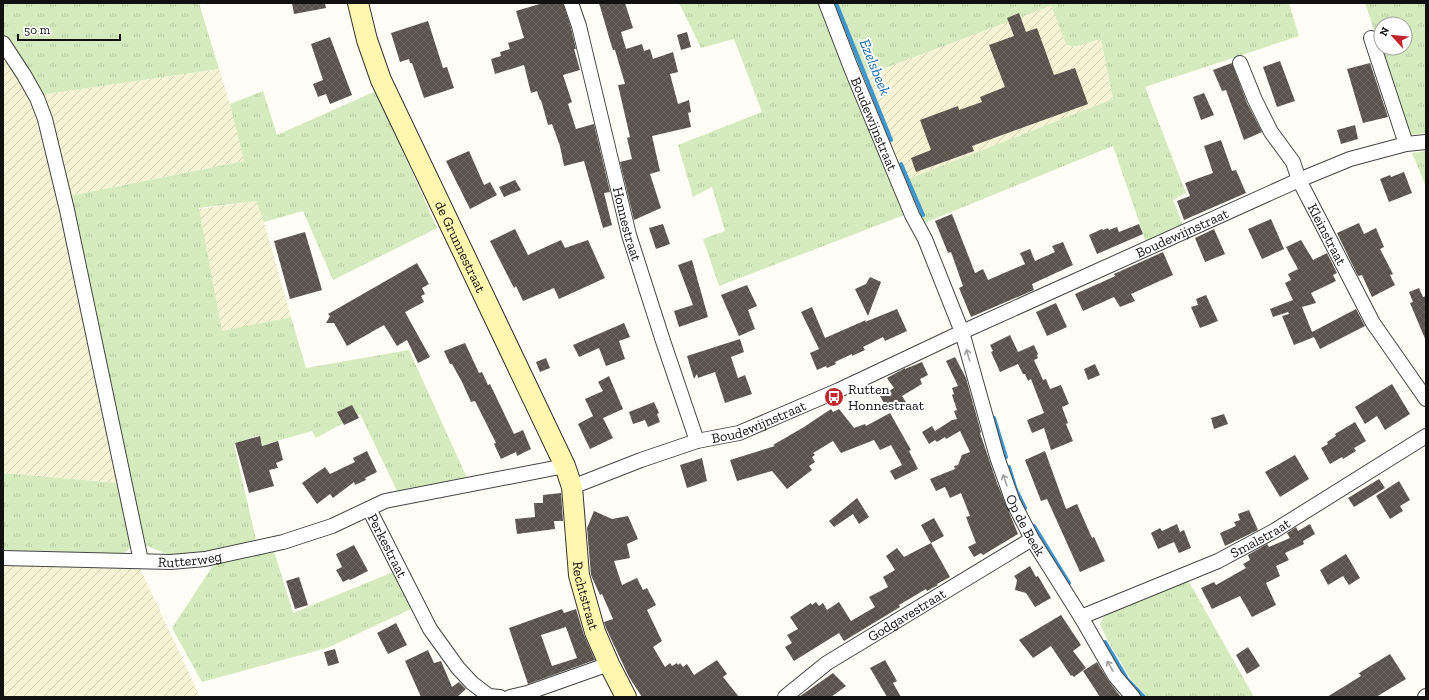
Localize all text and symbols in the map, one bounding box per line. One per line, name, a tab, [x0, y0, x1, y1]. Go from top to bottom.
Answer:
scale bar	[18, 16, 120, 42]
north arrow	[1373, 16, 1413, 56]
text: 50 m	[24, 23, 51, 37]
text: N	[1377, 24, 1393, 38]
water label: Ezelsbeek	[856, 36, 895, 98]
street label: Boudewijnstraat	[847, 75, 901, 174]
street label: Honnestraat	[609, 185, 645, 264]
street label: de Grunnestraat	[431, 198, 489, 296]
street label: Kleinstraat	[1304, 201, 1350, 269]
street label: Boudewijnstraat	[1133, 205, 1232, 262]
one-way arrow	[964, 349, 972, 362]
place label: Rutten Honnestraat	[848, 381, 925, 414]
bus stop icon: Rutten Honnestraat	[823, 386, 845, 408]
street label: Boudewijnstraat	[710, 397, 809, 447]
one-way arrow	[1001, 474, 1009, 486]
street label: Op de Beek	[1002, 492, 1049, 560]
street label: Perkestraat	[364, 511, 411, 581]
street label: Smalstraat	[1227, 515, 1294, 562]
street label: Rutterweg	[158, 548, 224, 571]
street label: Rechtstraat	[569, 561, 602, 633]
street label: Godgavestraat	[865, 585, 950, 645]
one-way arrow	[1105, 660, 1113, 672]

